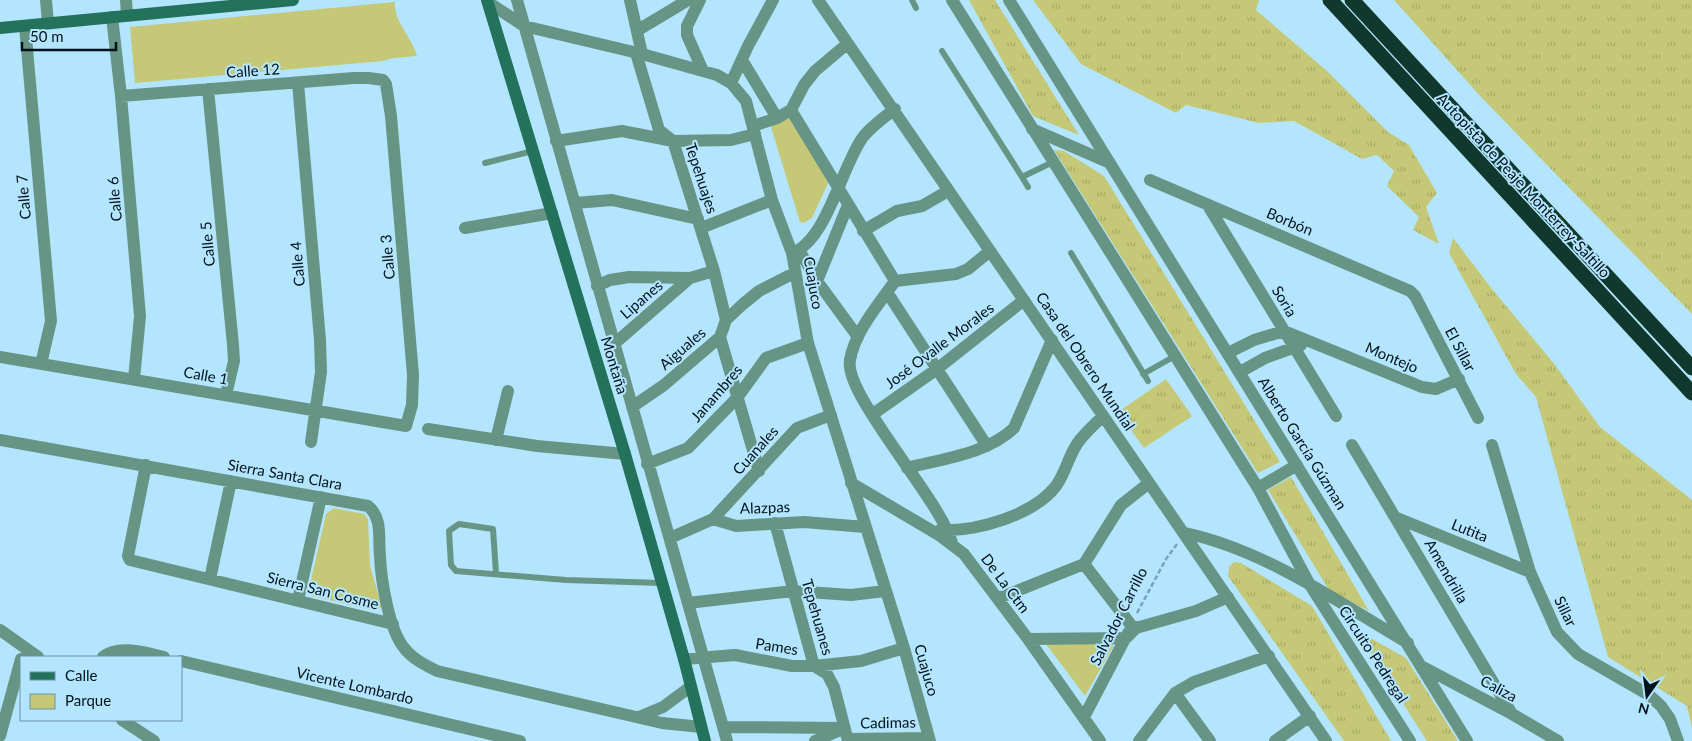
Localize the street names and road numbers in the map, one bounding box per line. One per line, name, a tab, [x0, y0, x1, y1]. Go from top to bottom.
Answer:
street label: Calle 12	[226, 59, 280, 81]
street label: Autopista de Peaje Monterrey-Saltillo	[1434, 89, 1614, 281]
street label: Tepehuajes	[682, 140, 722, 216]
street label: Calle 7	[12, 173, 34, 220]
street label: Calle 6	[103, 175, 125, 222]
street label: Borbón	[1264, 203, 1316, 239]
street label: Calle 5	[196, 221, 218, 267]
street label: Calle 3	[376, 234, 398, 280]
street label: Calle 4	[286, 240, 308, 287]
street label: Cuajuco	[801, 255, 827, 311]
street label: Lipanes	[616, 276, 666, 322]
street label: Soria	[1269, 282, 1301, 320]
street label: Casa del Obrero Mundial	[1033, 288, 1139, 434]
street label: José Ovalle Morales	[881, 298, 997, 392]
street label: Aiguales	[655, 323, 709, 373]
street label: El Sillar	[1442, 324, 1480, 375]
street label: Montaña	[598, 334, 632, 396]
street label: Montejo	[1363, 338, 1421, 376]
street label: Janambres	[686, 361, 746, 425]
street label: Calle 1	[182, 362, 230, 388]
street label: Alberto García Gúzman	[1255, 373, 1351, 513]
street label: Cuanales	[728, 422, 782, 478]
street label: Sierra Santa Clara	[226, 455, 344, 493]
street label: Alazpas	[740, 497, 790, 517]
street label: Lutita	[1449, 515, 1491, 545]
street label: Amendrilla	[1422, 536, 1472, 606]
street label: De La Ctm	[978, 550, 1034, 616]
street label: Salvador Carrillo	[1086, 564, 1150, 668]
street label: Sierra San Cosme	[265, 567, 381, 613]
street label: Tepehuanes	[799, 577, 837, 657]
street label: Sillar	[1551, 593, 1581, 630]
street label: Circuito Pedregal	[1336, 602, 1412, 706]
street label: Pames	[754, 634, 800, 658]
street label: Cuajuco	[911, 642, 943, 698]
street label: Vicente Lombardo	[295, 663, 415, 707]
street label: Caliza	[1478, 671, 1520, 705]
street label: Cadimas	[860, 713, 916, 731]

